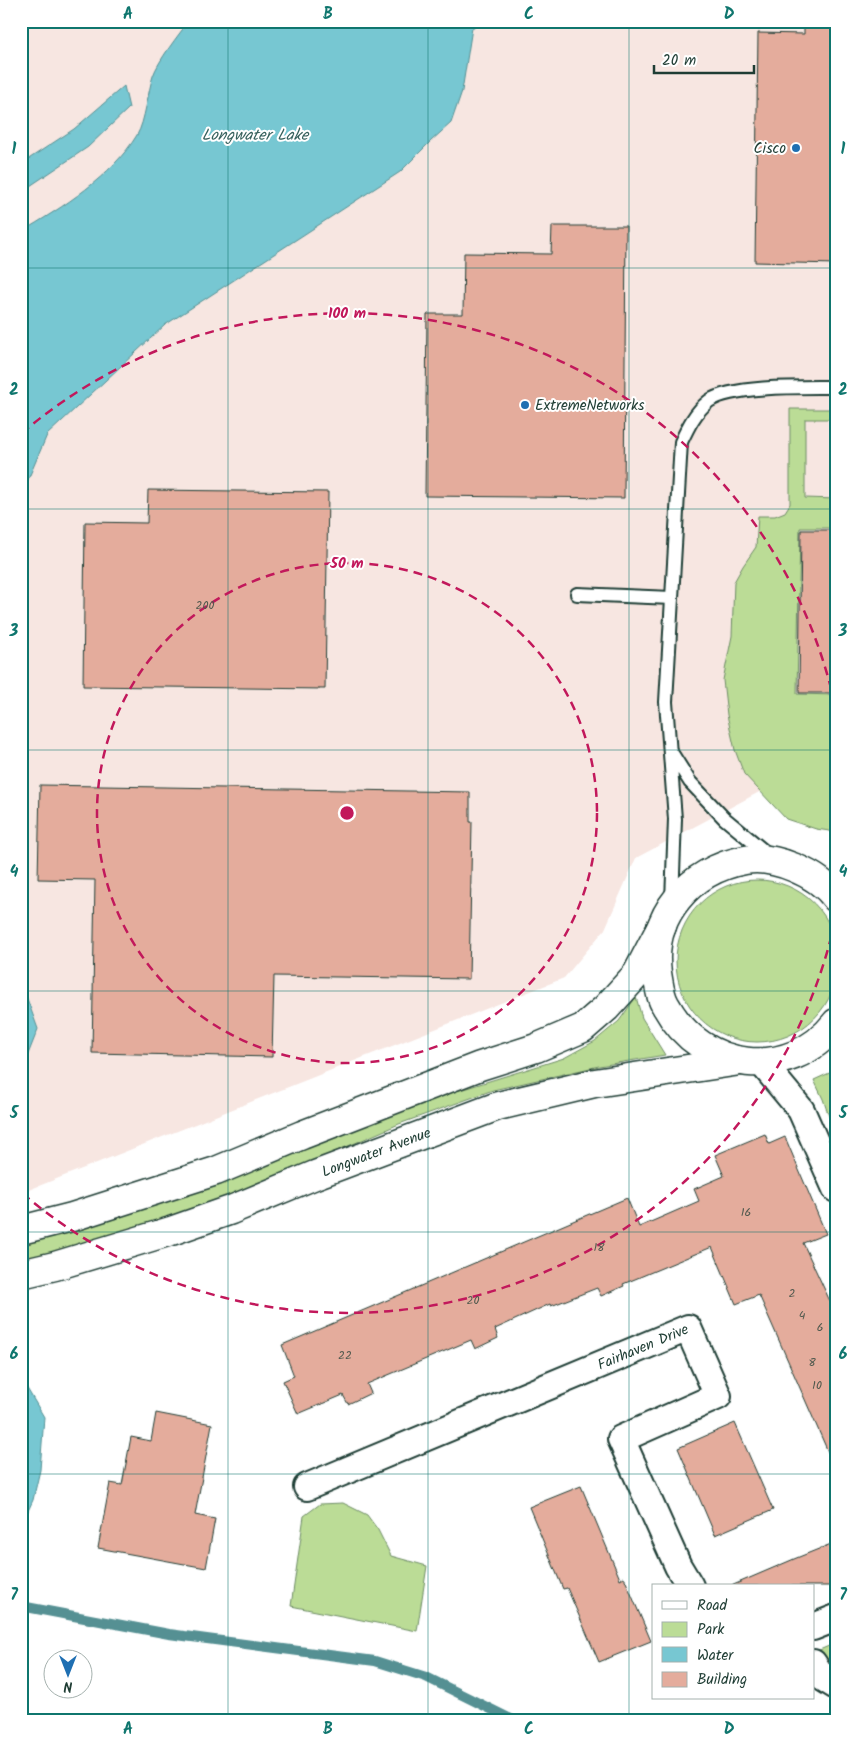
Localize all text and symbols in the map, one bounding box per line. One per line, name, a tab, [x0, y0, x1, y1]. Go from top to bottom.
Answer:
text: A	[123, 2, 133, 27]
text: B	[323, 2, 333, 27]
text: C	[524, 2, 534, 27]
text: D	[724, 2, 735, 27]
scale bar	[654, 42, 754, 74]
text: 20 m	[662, 49, 696, 73]
water label: Longwater Lake	[202, 123, 310, 148]
text: 1	[12, 137, 17, 162]
place label: Cisco	[754, 137, 786, 161]
text: 1	[841, 137, 846, 162]
marker: Cisco	[790, 142, 802, 154]
text: 100 m	[328, 302, 366, 326]
text: 2	[9, 378, 19, 403]
text: 2	[838, 378, 848, 403]
place label: ExtremeNetworks	[535, 394, 645, 418]
marker: ExtremeNetworks	[519, 399, 531, 411]
text: 50 m	[329, 552, 364, 576]
house number: 200	[196, 596, 214, 615]
text: 3	[9, 619, 19, 644]
text: 3	[838, 619, 848, 644]
centre of rings	[338, 804, 356, 822]
text: 4	[10, 860, 19, 885]
text: 4	[839, 860, 848, 885]
text: 5	[9, 1101, 20, 1126]
text: 5	[838, 1101, 849, 1126]
street label: Longwater Avenue	[318, 1121, 435, 1184]
house number: 16	[741, 1203, 751, 1222]
house number: 18	[594, 1238, 605, 1257]
house number: 2	[789, 1284, 796, 1303]
house number: 20	[467, 1291, 479, 1310]
house number: 4	[799, 1306, 806, 1325]
street label: Fairhaven Drive	[594, 1318, 693, 1377]
house number: 6	[817, 1318, 823, 1337]
text: 6	[10, 1342, 19, 1367]
text: 6	[839, 1342, 848, 1367]
house number: 22	[338, 1346, 352, 1365]
house number: 8	[808, 1353, 816, 1372]
house number: 10	[812, 1376, 822, 1395]
text: 7	[10, 1583, 18, 1608]
text: 7	[839, 1583, 847, 1608]
legend	[652, 1584, 814, 1700]
text: Road	[697, 1594, 728, 1618]
text: Park	[697, 1618, 725, 1642]
text: Water	[697, 1644, 734, 1668]
north arrow	[42, 1650, 92, 1700]
text: Building	[697, 1668, 747, 1692]
text: N	[63, 1675, 72, 1697]
text: A	[123, 1717, 133, 1742]
text: B	[323, 1717, 333, 1742]
text: C	[524, 1717, 534, 1742]
text: D	[724, 1717, 735, 1742]

